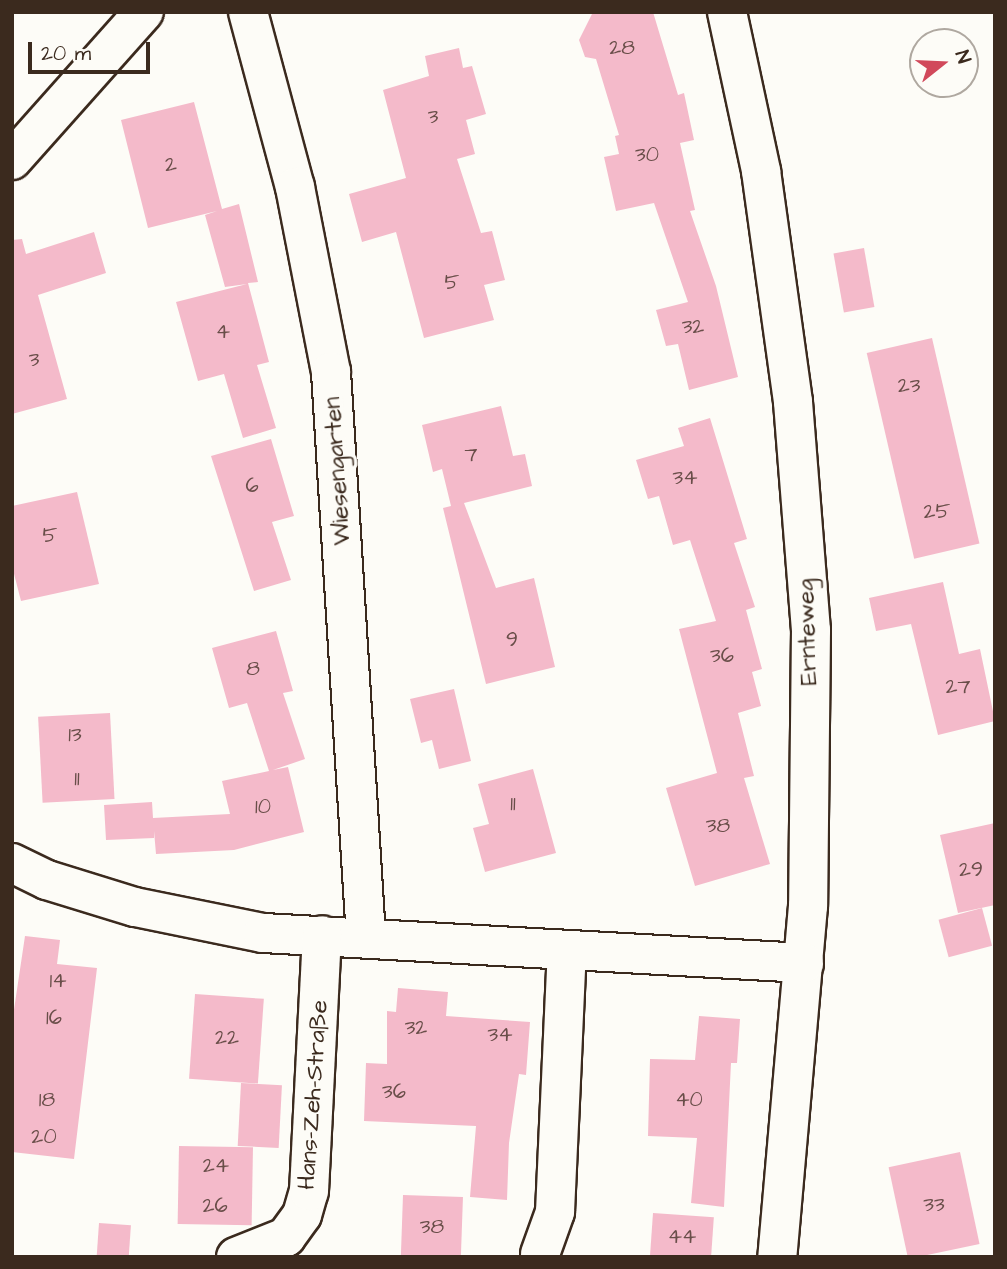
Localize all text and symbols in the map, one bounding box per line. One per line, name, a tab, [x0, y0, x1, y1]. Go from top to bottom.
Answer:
scale bar	[32, 28, 154, 72]
north arrow	[909, 28, 979, 98]
house number: 28	[609, 35, 635, 61]
text: 20 m	[41, 39, 91, 68]
text: N	[948, 47, 977, 67]
house number: 3	[428, 104, 438, 130]
house number: 30	[635, 142, 659, 168]
house number: 2	[165, 152, 177, 178]
house number: 5	[445, 270, 459, 296]
house number: 32	[682, 314, 704, 340]
house number: 4	[216, 319, 230, 345]
house number: 3	[29, 347, 39, 373]
house number: 23	[898, 373, 920, 399]
street label: Wiesengarten	[318, 396, 358, 546]
house number: 7	[465, 442, 477, 468]
house number: 34	[673, 465, 697, 491]
house number: 6	[245, 473, 259, 499]
house number: 25	[924, 499, 950, 525]
house number: 5	[43, 523, 57, 549]
street label: Ernteweg	[792, 578, 824, 686]
house number: 9	[506, 627, 518, 653]
house number: 36	[710, 643, 734, 669]
house number: 8	[246, 656, 260, 682]
house number: 27	[946, 674, 970, 700]
house number: 13	[68, 722, 82, 748]
house number: 11	[74, 766, 80, 792]
house number: 11	[510, 791, 516, 817]
house number: 10	[255, 794, 271, 820]
house number: 38	[706, 813, 730, 839]
house number: 29	[959, 857, 983, 883]
house number: 14	[50, 968, 66, 994]
street label: Hans-Zeh-Straße	[293, 999, 335, 1191]
house number: 16	[46, 1005, 62, 1031]
house number: 32	[405, 1015, 427, 1041]
house number: 34	[488, 1022, 512, 1048]
house number: 22	[215, 1025, 239, 1051]
house number: 36	[382, 1079, 406, 1105]
house number: 18	[39, 1087, 55, 1113]
house number: 40	[675, 1087, 703, 1113]
house number: 20	[31, 1124, 57, 1150]
house number: 24	[203, 1153, 229, 1179]
house number: 33	[923, 1192, 945, 1218]
house number: 26	[202, 1193, 228, 1219]
house number: 38	[420, 1214, 444, 1240]
house number: 44	[668, 1224, 696, 1250]

